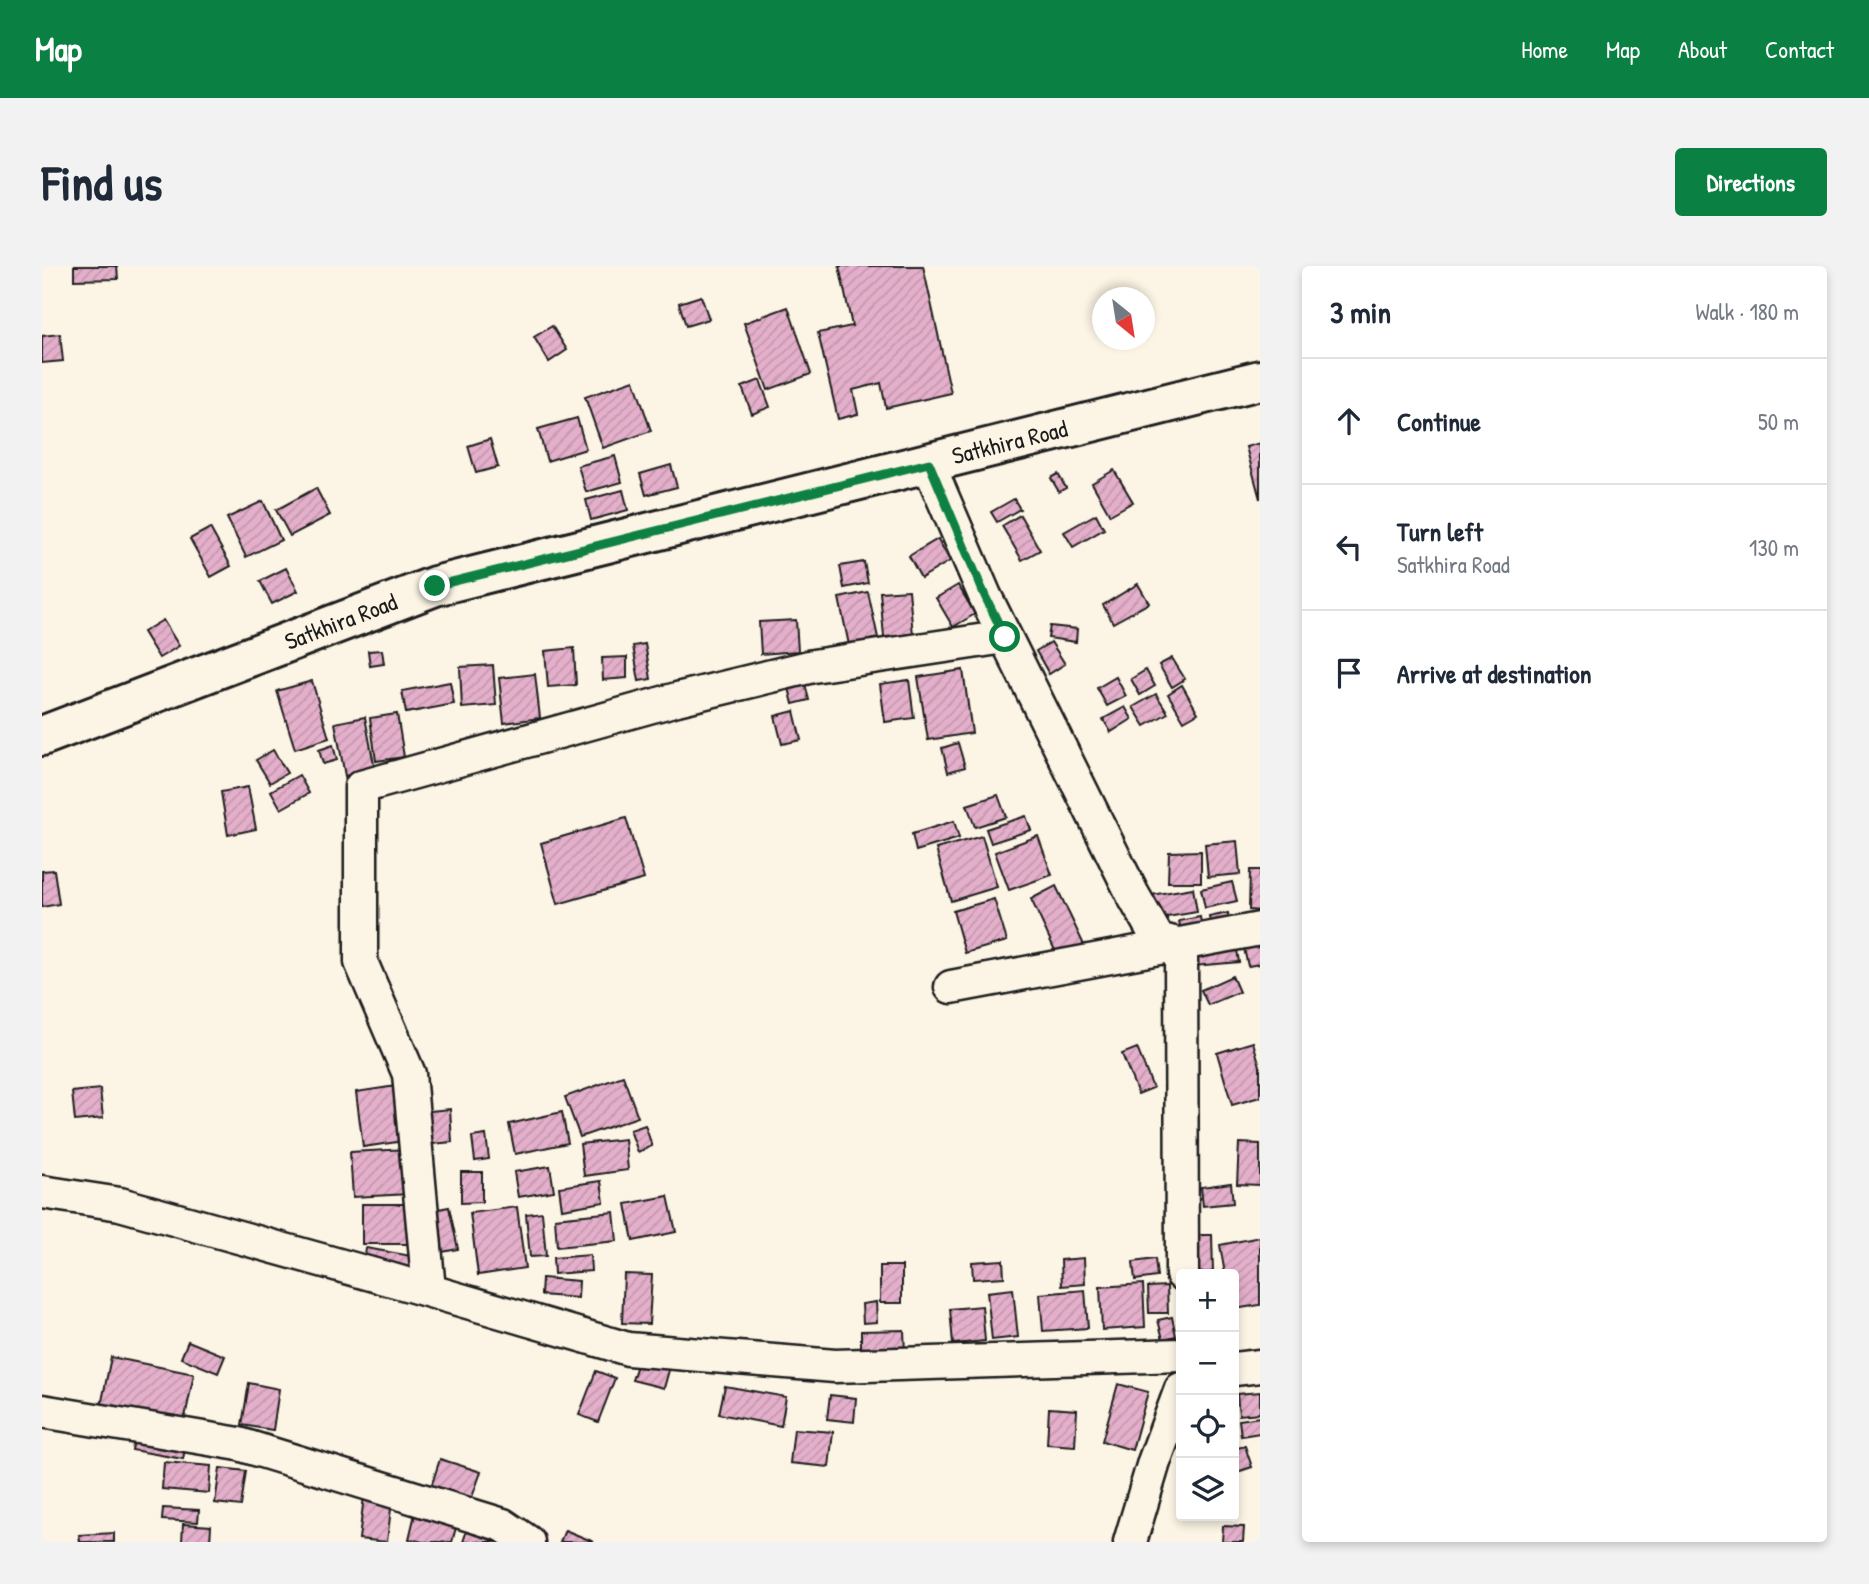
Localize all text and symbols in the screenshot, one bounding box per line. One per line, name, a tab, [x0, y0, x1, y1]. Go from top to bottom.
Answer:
text: Map	[35, 27, 82, 71]
text: Home	[1521, 33, 1568, 65]
text: Map	[1606, 33, 1640, 65]
text: About	[1678, 33, 1727, 65]
text: Contact	[1765, 33, 1834, 65]
button: Directions	[1675, 148, 1827, 216]
text: Find us	[42, 149, 162, 215]
north arrow	[1092, 287, 1155, 350]
text: 3 min	[1330, 292, 1391, 332]
text: Walk · 180 m	[1695, 296, 1799, 327]
icon: ahead	[1330, 402, 1368, 440]
text: Continue	[1397, 404, 1481, 439]
text: 50 m	[1758, 406, 1799, 437]
street label: Satkhira Road	[948, 412, 1070, 471]
text: Turn left	[1397, 514, 1483, 549]
icon: left	[1330, 528, 1368, 566]
text: 130 m	[1749, 532, 1799, 563]
text: Satkhira Road	[1397, 549, 1510, 580]
route end	[419, 570, 450, 601]
street label: Satkhira Road	[280, 585, 401, 657]
route start	[989, 621, 1020, 652]
icon: arrive	[1330, 654, 1368, 692]
text: Arrive at destination	[1397, 656, 1592, 691]
map controls	[1176, 1269, 1239, 1521]
button: +	[1176, 1269, 1239, 1332]
button: −	[1176, 1332, 1239, 1395]
button: locate	[1176, 1395, 1239, 1458]
button: layers	[1176, 1458, 1239, 1521]

